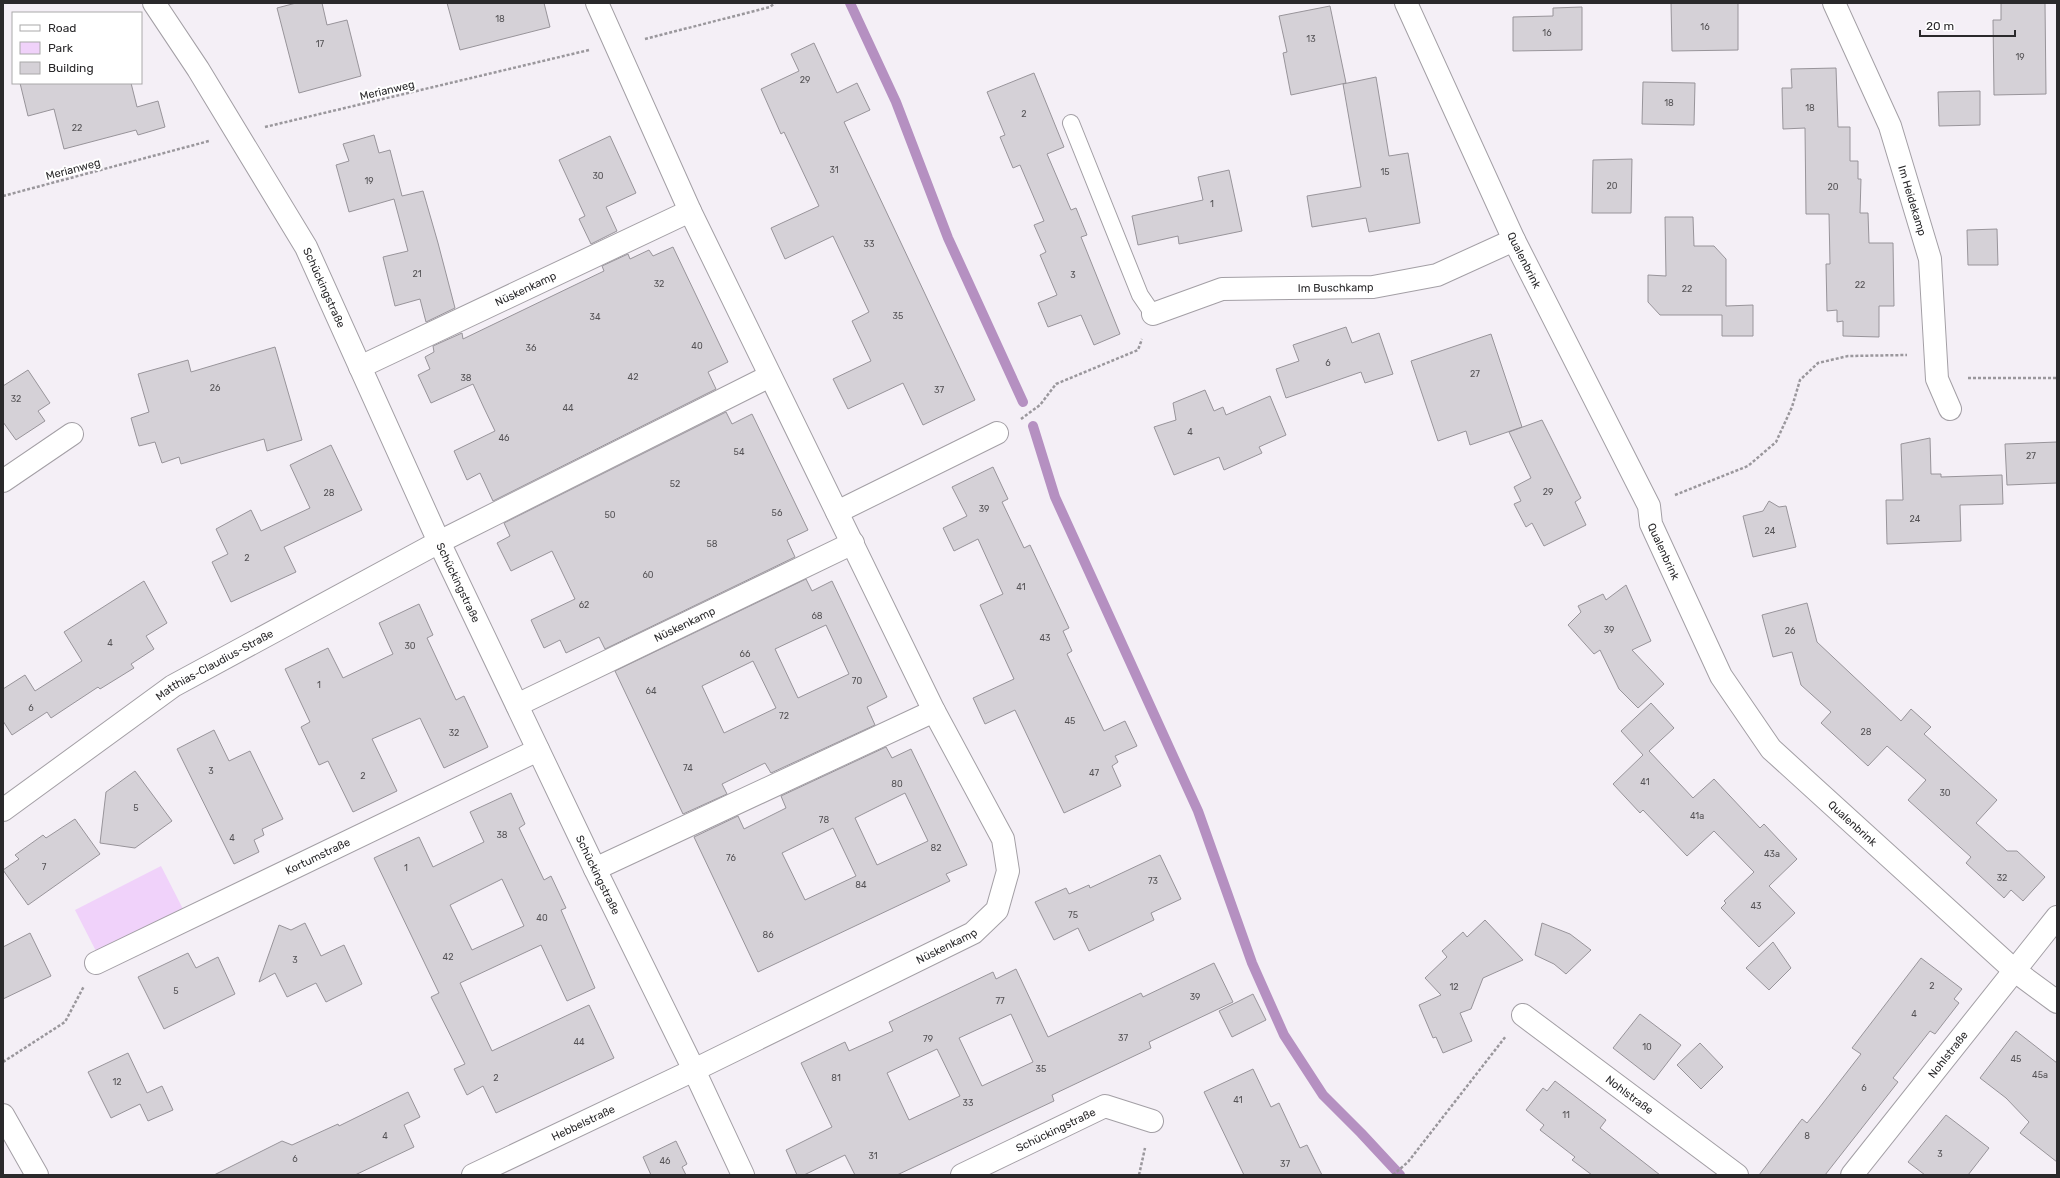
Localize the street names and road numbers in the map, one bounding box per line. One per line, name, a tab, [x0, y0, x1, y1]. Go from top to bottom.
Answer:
street label: Merianweg	[358, 78, 416, 103]
street label: Merianweg	[44, 156, 102, 183]
street label: Im Heidekamp	[1895, 164, 1929, 237]
street label: Qualenbrink	[1504, 230, 1544, 291]
street label: Schückingstraße	[300, 246, 348, 330]
street label: Nüskenkamp	[493, 269, 558, 309]
street label: Im Buschkamp	[1298, 281, 1374, 295]
street label: Qualenbrink	[1644, 521, 1682, 583]
street label: Schückingstraße	[433, 541, 482, 625]
street label: Nüskenkamp	[652, 604, 717, 645]
street label: Matthias-Claudius-Straße	[153, 627, 276, 703]
street label: Qualenbrink	[1825, 798, 1880, 849]
street label: Schückingstraße	[573, 833, 622, 917]
street label: Kortumstraße	[283, 836, 352, 878]
street label: Nüskenkamp	[914, 926, 980, 967]
street label: Nohlstraße	[1926, 1029, 1971, 1081]
street label: Nohlstraße	[1603, 1073, 1656, 1117]
street label: Hebbelstraße	[550, 1102, 617, 1144]
street label: Schückingstraße	[1014, 1106, 1098, 1155]

